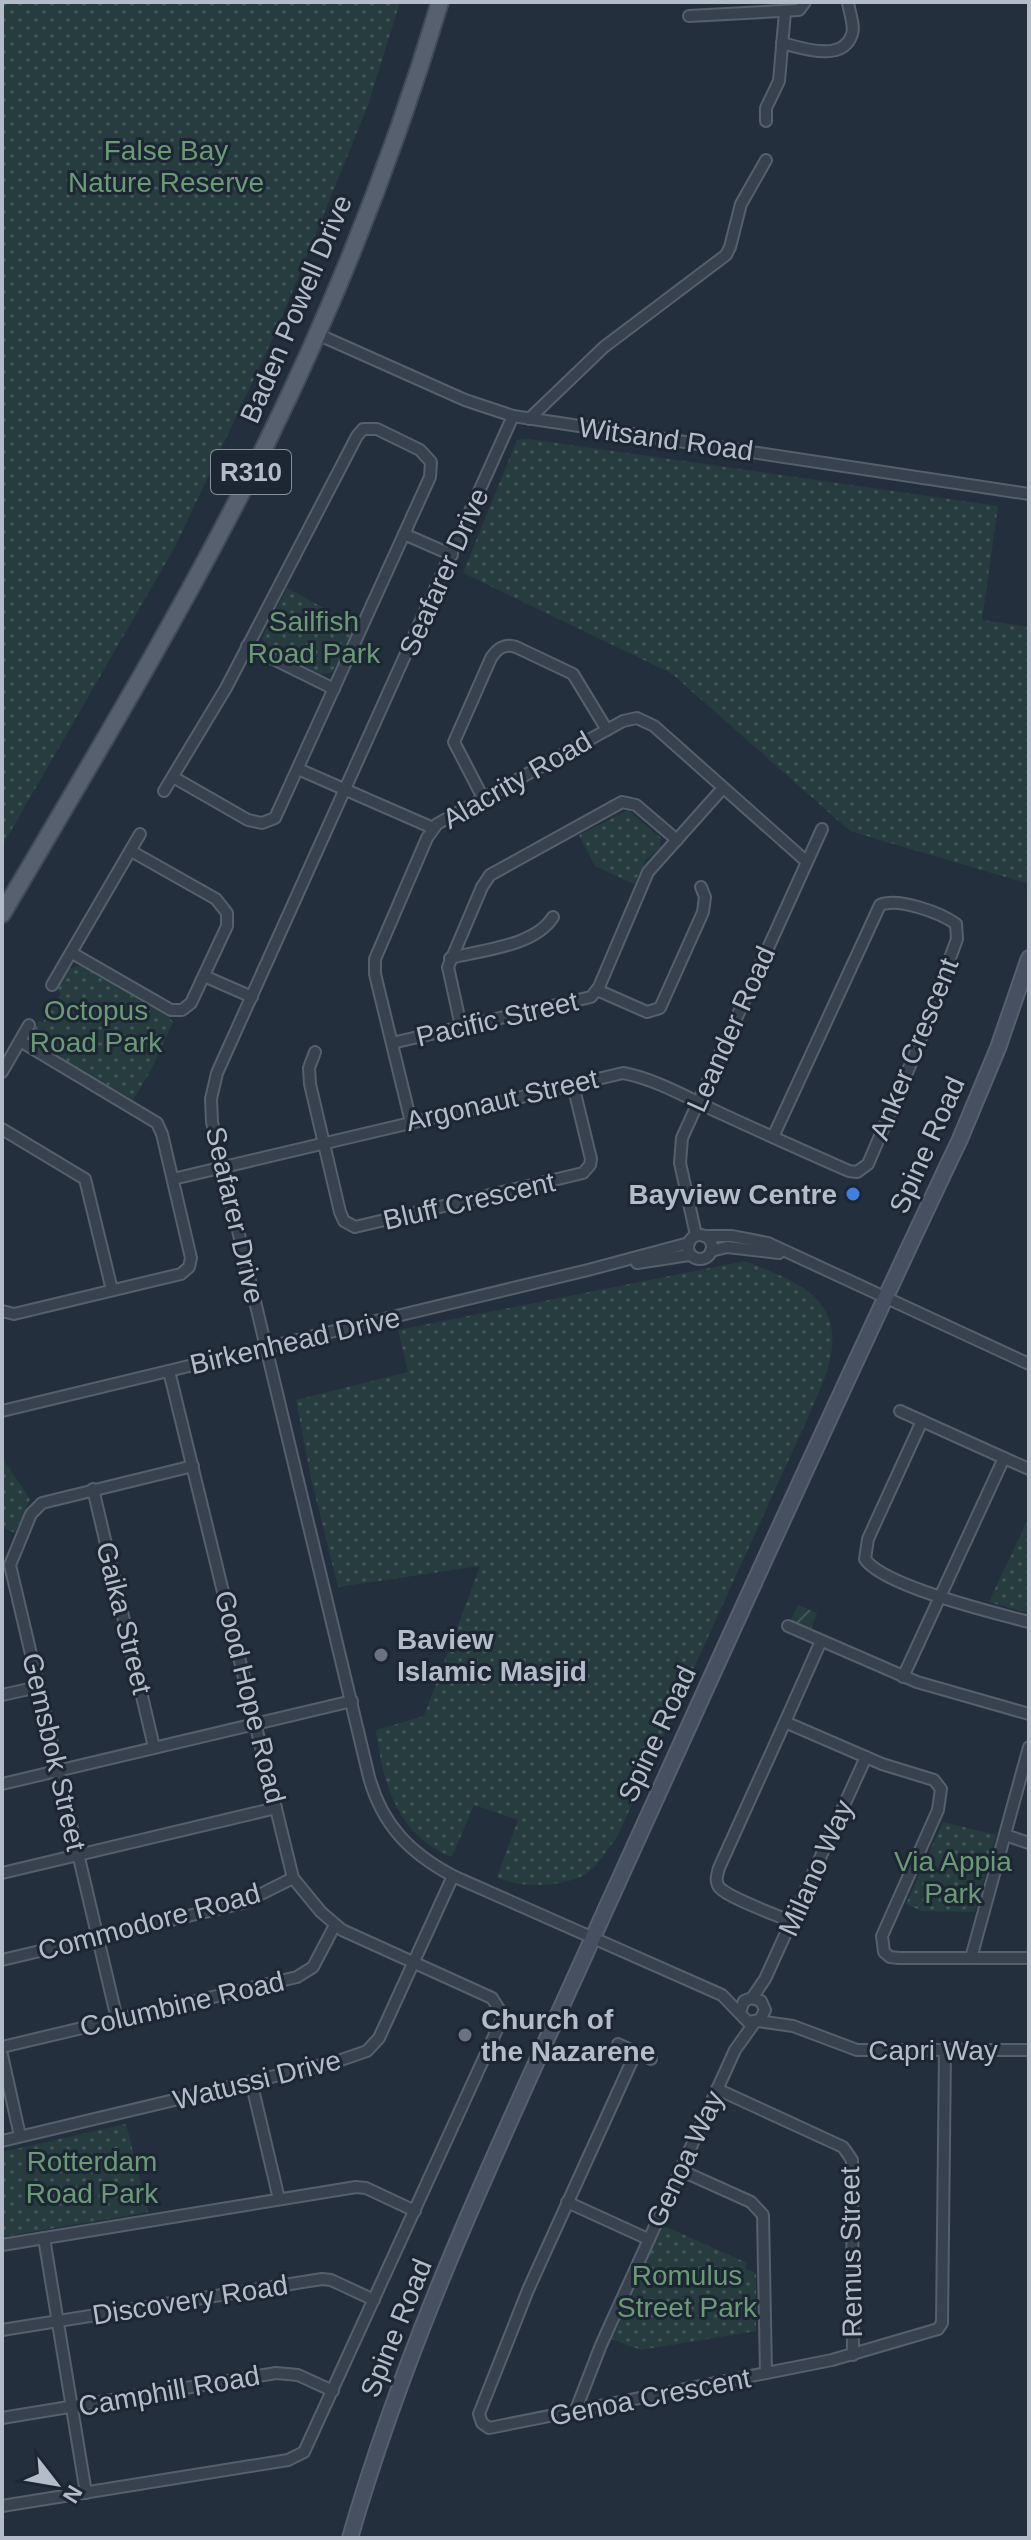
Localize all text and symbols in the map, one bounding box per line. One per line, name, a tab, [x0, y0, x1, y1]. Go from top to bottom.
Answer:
park label: False Bay Nature Reserve	[68, 135, 264, 198]
street label: Baden Powell Drive	[234, 190, 358, 428]
street label: Witsand Road	[577, 411, 755, 467]
road number: R310	[211, 450, 291, 494]
street label: Seafarer Drive	[393, 483, 495, 661]
park label: Sailfish Road Park	[248, 606, 381, 669]
street label: Alacrity Road	[437, 725, 597, 835]
street label: Leander Road	[681, 942, 781, 1116]
street label: Anker Crescent	[863, 954, 965, 1144]
street label: Pacific Street	[413, 985, 581, 1053]
park label: Octopus Road Park	[30, 995, 163, 1058]
street label: Argonaut Street	[403, 1063, 601, 1137]
street label: Spine Road	[883, 1072, 971, 1218]
street label: Seafarer Drive	[200, 1124, 270, 1306]
street label: Bluff Crescent	[380, 1166, 558, 1236]
place label: Bayview Centre	[628, 1179, 837, 1210]
marker: Bayview Centre	[844, 1185, 862, 1203]
street label: Birkenhead Drive	[187, 1302, 403, 1380]
street label: Gaika Street	[90, 1539, 158, 1697]
street label: Good Hope Road	[209, 1588, 291, 1806]
place label: Baview Islamic Masjid	[397, 1624, 587, 1687]
marker: Baview Islamic Masjid	[372, 1646, 390, 1664]
street label: Gemsbok Street	[16, 1650, 92, 1854]
street label: Spine Road	[612, 1661, 702, 1807]
street label: Milano Way	[772, 1795, 860, 1941]
park label: Via Appia Park	[894, 1846, 1012, 1909]
street label: Commodore Road	[34, 1877, 264, 1967]
street label: Columbine Road	[77, 1965, 287, 2043]
place label: Church of the Nazarene	[481, 2004, 655, 2067]
marker: Church of the Nazarene	[456, 2026, 474, 2044]
street label: Capri Way	[868, 2035, 998, 2066]
street label: Watussi Drive	[170, 2044, 344, 2116]
street label: Genoa Way	[640, 2086, 730, 2232]
park label: Rotterdam Road Park	[26, 2146, 159, 2209]
street label: Remus Street	[834, 2166, 868, 2338]
street label: Spine Road	[354, 2254, 438, 2402]
park label: Romulus Street Park	[617, 2260, 758, 2323]
street label: Discovery Road	[90, 2269, 290, 2331]
street label: Camphill Road	[76, 2360, 262, 2422]
street label: Genoa Crescent	[547, 2362, 753, 2432]
north arrow	[16, 2444, 96, 2524]
text: N	[58, 2481, 88, 2507]

